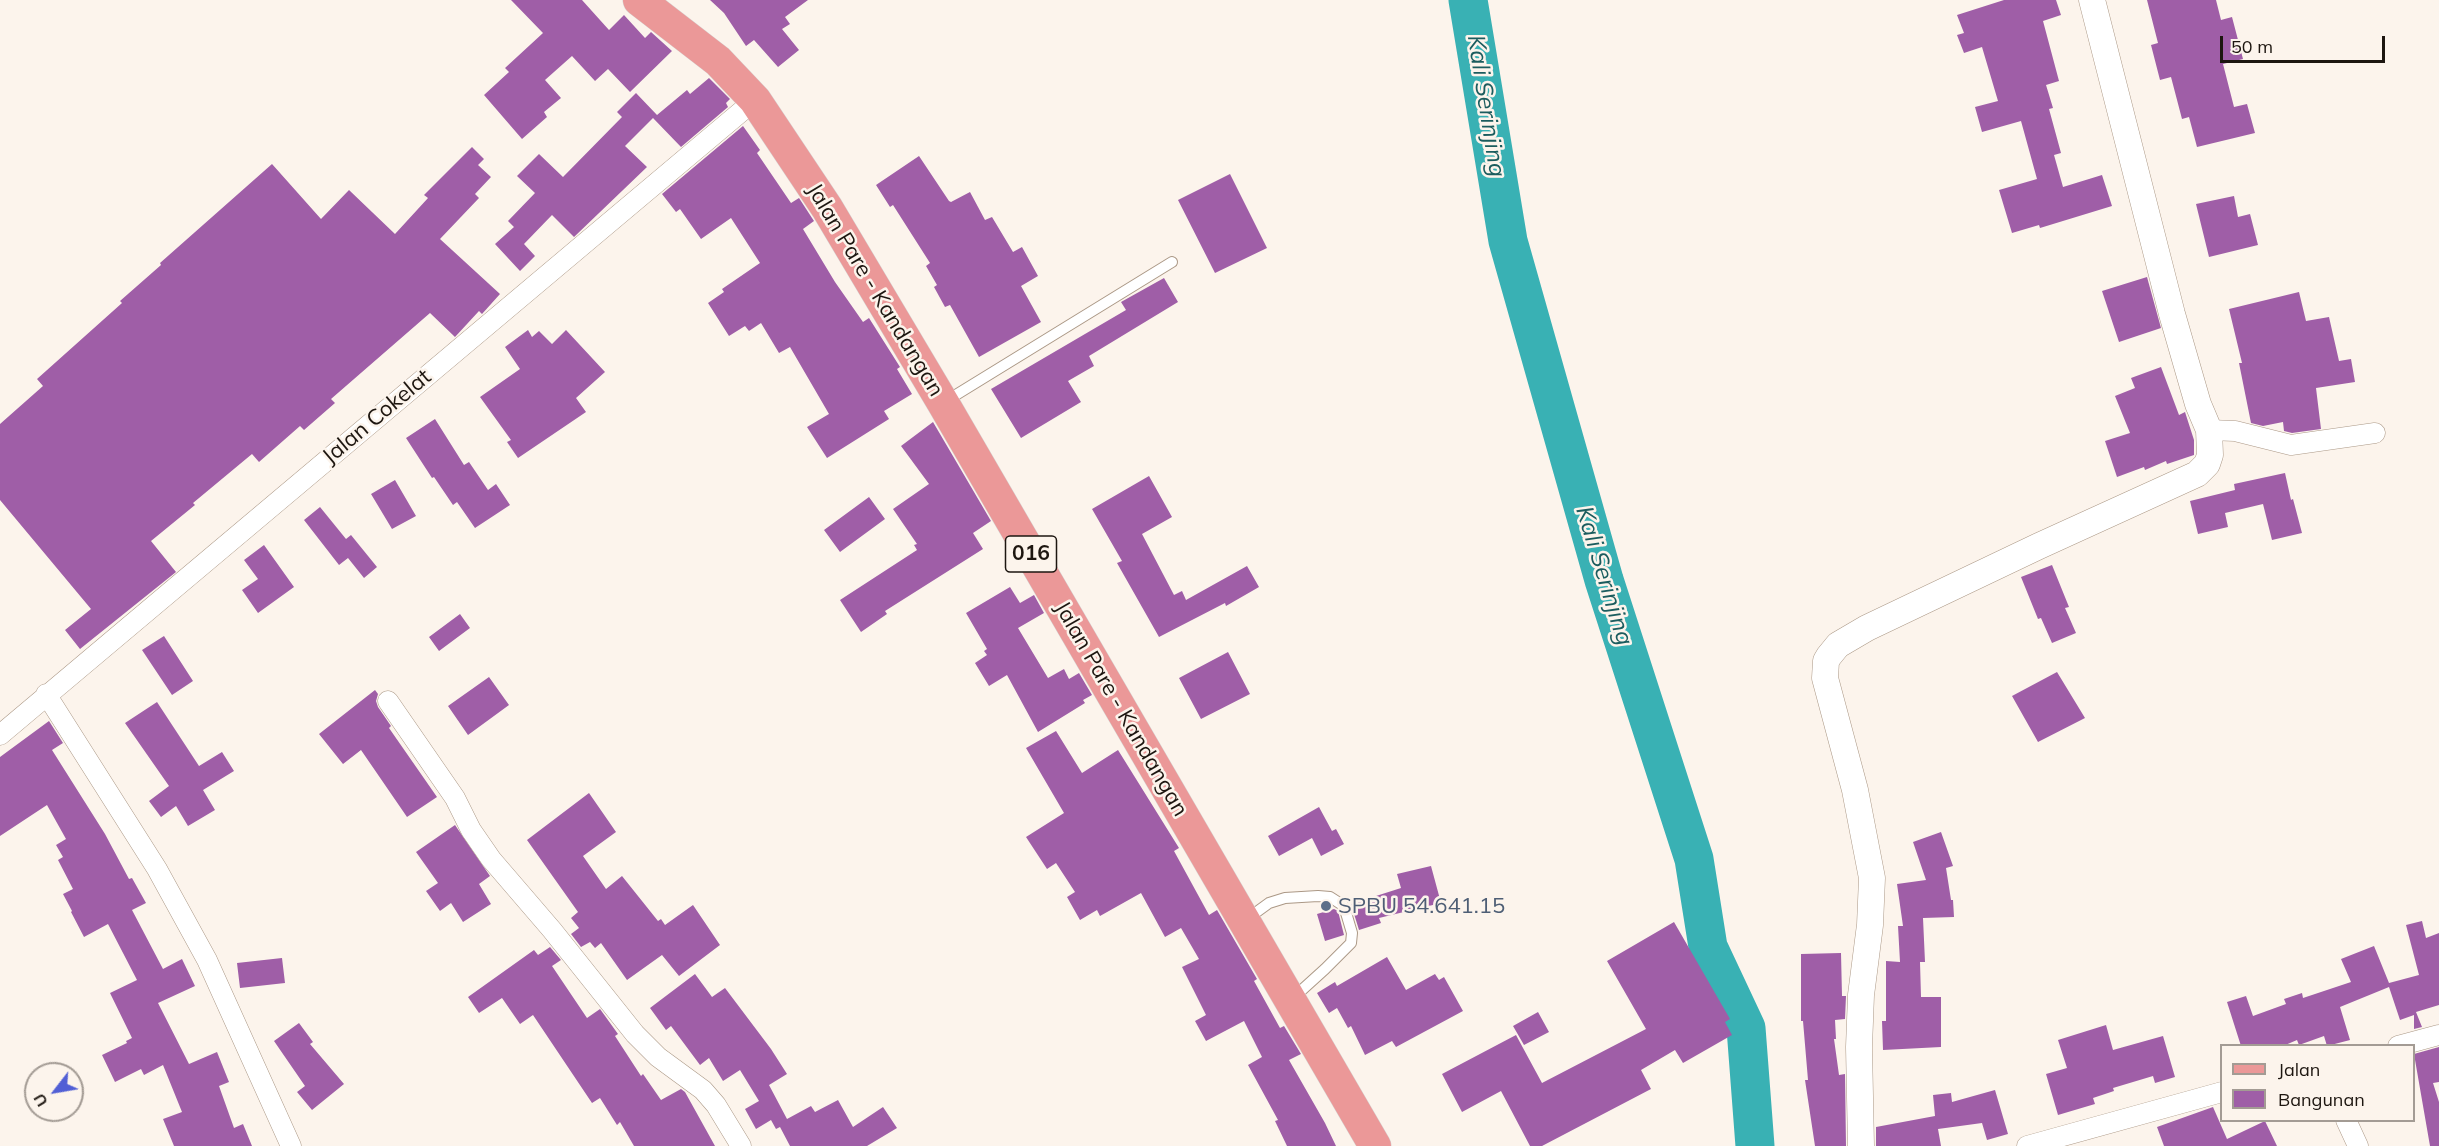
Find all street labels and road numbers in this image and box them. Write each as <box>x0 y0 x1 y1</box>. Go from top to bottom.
street label: Jalan Pare - Kandangan <box>801 179 949 401</box>
street label: Jalan Cokelat <box>317 364 437 470</box>
road number: 016 <box>1006 536 1056 572</box>
street label: Jalan Pare - Kandangan <box>1049 597 1193 821</box>

